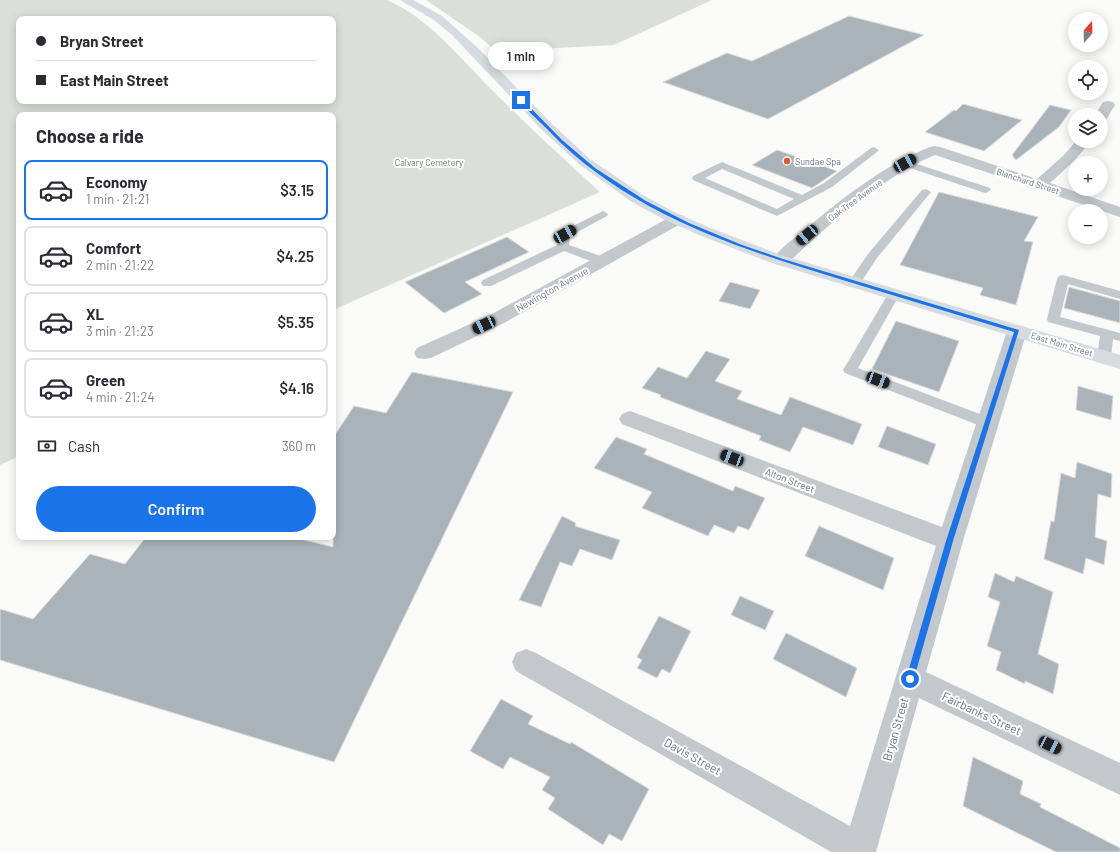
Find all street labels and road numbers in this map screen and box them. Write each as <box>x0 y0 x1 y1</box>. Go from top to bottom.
street label: Blanchard Street <box>995 166 1061 196</box>
street label: Oak Tree Avenue <box>826 177 884 223</box>
street label: Newington Avenue <box>514 264 590 314</box>
street label: East Main Street <box>1030 329 1094 359</box>
street label: Alton Street <box>764 465 817 495</box>
street label: Fairbanks Street <box>940 688 1024 738</box>
street label: Bryan Street <box>879 696 911 762</box>
street label: Davis Street <box>662 735 724 777</box>

